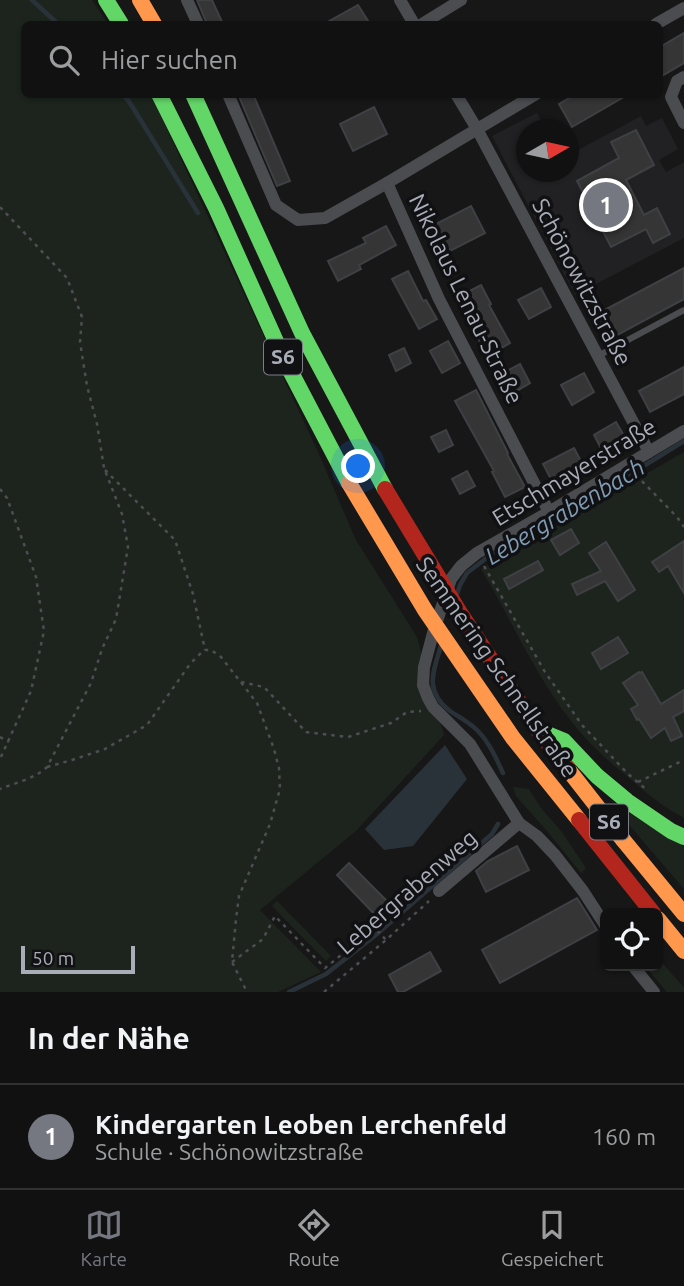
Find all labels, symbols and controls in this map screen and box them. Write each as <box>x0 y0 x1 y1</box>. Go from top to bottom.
search box <box>21 21 663 98</box>
icon: search <box>45 41 83 79</box>
text: Hier suchen <box>101 45 238 74</box>
north arrow <box>516 119 579 182</box>
pin: 1 <box>583 179 629 231</box>
street label: Nikolaus Lenau-Straße <box>405 190 528 408</box>
street label: Schönowitzstraße <box>528 194 637 369</box>
road number: S6 <box>264 340 302 374</box>
street label: Etschmayerstraße <box>488 413 660 530</box>
your location <box>341 449 375 483</box>
water label: Lebergrabenbach <box>480 453 649 570</box>
street label: Semmering Schnellstraße <box>412 552 583 782</box>
road number: S6 <box>590 804 628 840</box>
street label: Lebergrabenweg <box>332 824 481 959</box>
map controls <box>600 908 663 971</box>
button: locate <box>600 908 663 971</box>
scale bar <box>21 943 135 975</box>
text: 50 m <box>32 947 74 969</box>
text: In der Nähe <box>28 1021 190 1055</box>
text: Kindergarten Leoben Lerchenfeld <box>95 1110 507 1139</box>
text: 1 <box>45 1124 57 1149</box>
text: 160 m <box>592 1124 656 1149</box>
text: Schule · Schönowitzstraße <box>95 1139 364 1164</box>
tab: Karte <box>81 1206 127 1270</box>
tab: Route <box>288 1206 340 1270</box>
tab: Gespeichert <box>501 1206 603 1270</box>

